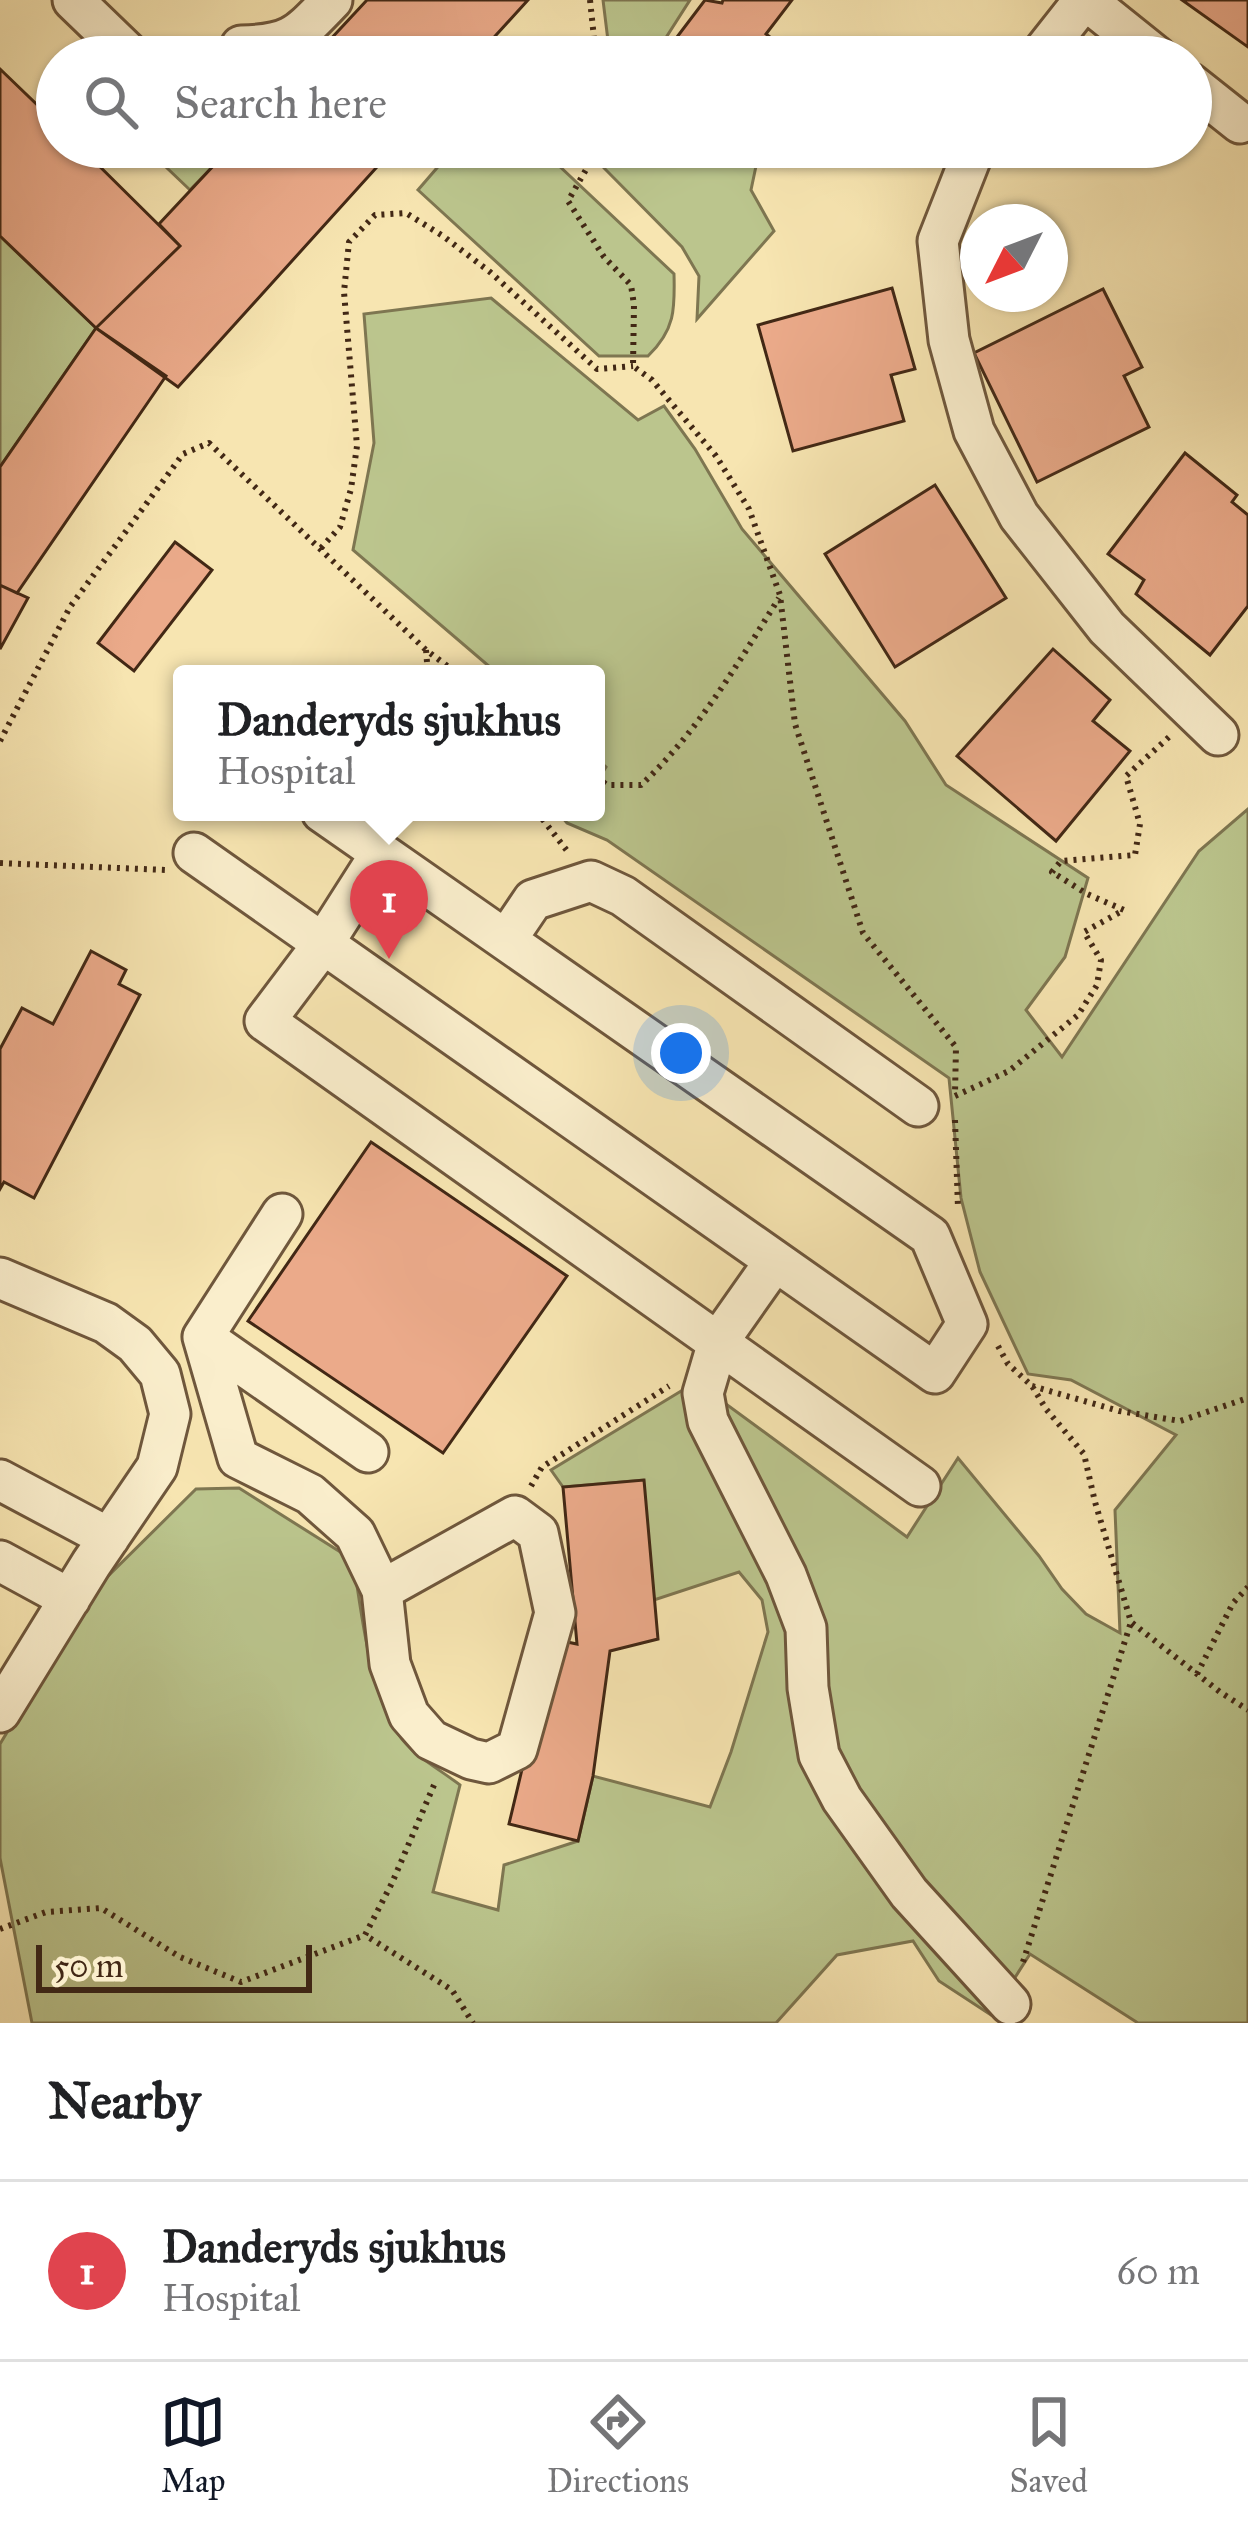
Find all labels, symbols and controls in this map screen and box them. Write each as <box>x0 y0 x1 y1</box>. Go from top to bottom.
search box <box>36 36 1212 168</box>
icon: search <box>78 69 144 135</box>
text: Search here <box>174 75 387 130</box>
north arrow <box>960 204 1068 312</box>
popup <box>173 665 605 821</box>
text: Danderyds sjukhus <box>217 692 561 747</box>
text: Hospital <box>217 747 355 795</box>
pin: 1 <box>350 860 428 959</box>
your location <box>651 1023 711 1083</box>
scale bar <box>36 1939 312 1992</box>
text: 50 m <box>54 1946 123 1986</box>
text: Nearby <box>48 2070 200 2132</box>
text: Danderyds sjukhus <box>162 2219 506 2274</box>
text: 1 <box>79 2247 95 2295</box>
text: 60 m <box>1116 2247 1200 2295</box>
text: Hospital <box>162 2274 300 2322</box>
tab: Map <box>160 2389 226 2501</box>
tab: Directions <box>547 2389 689 2501</box>
tab: Saved <box>1009 2389 1088 2501</box>

